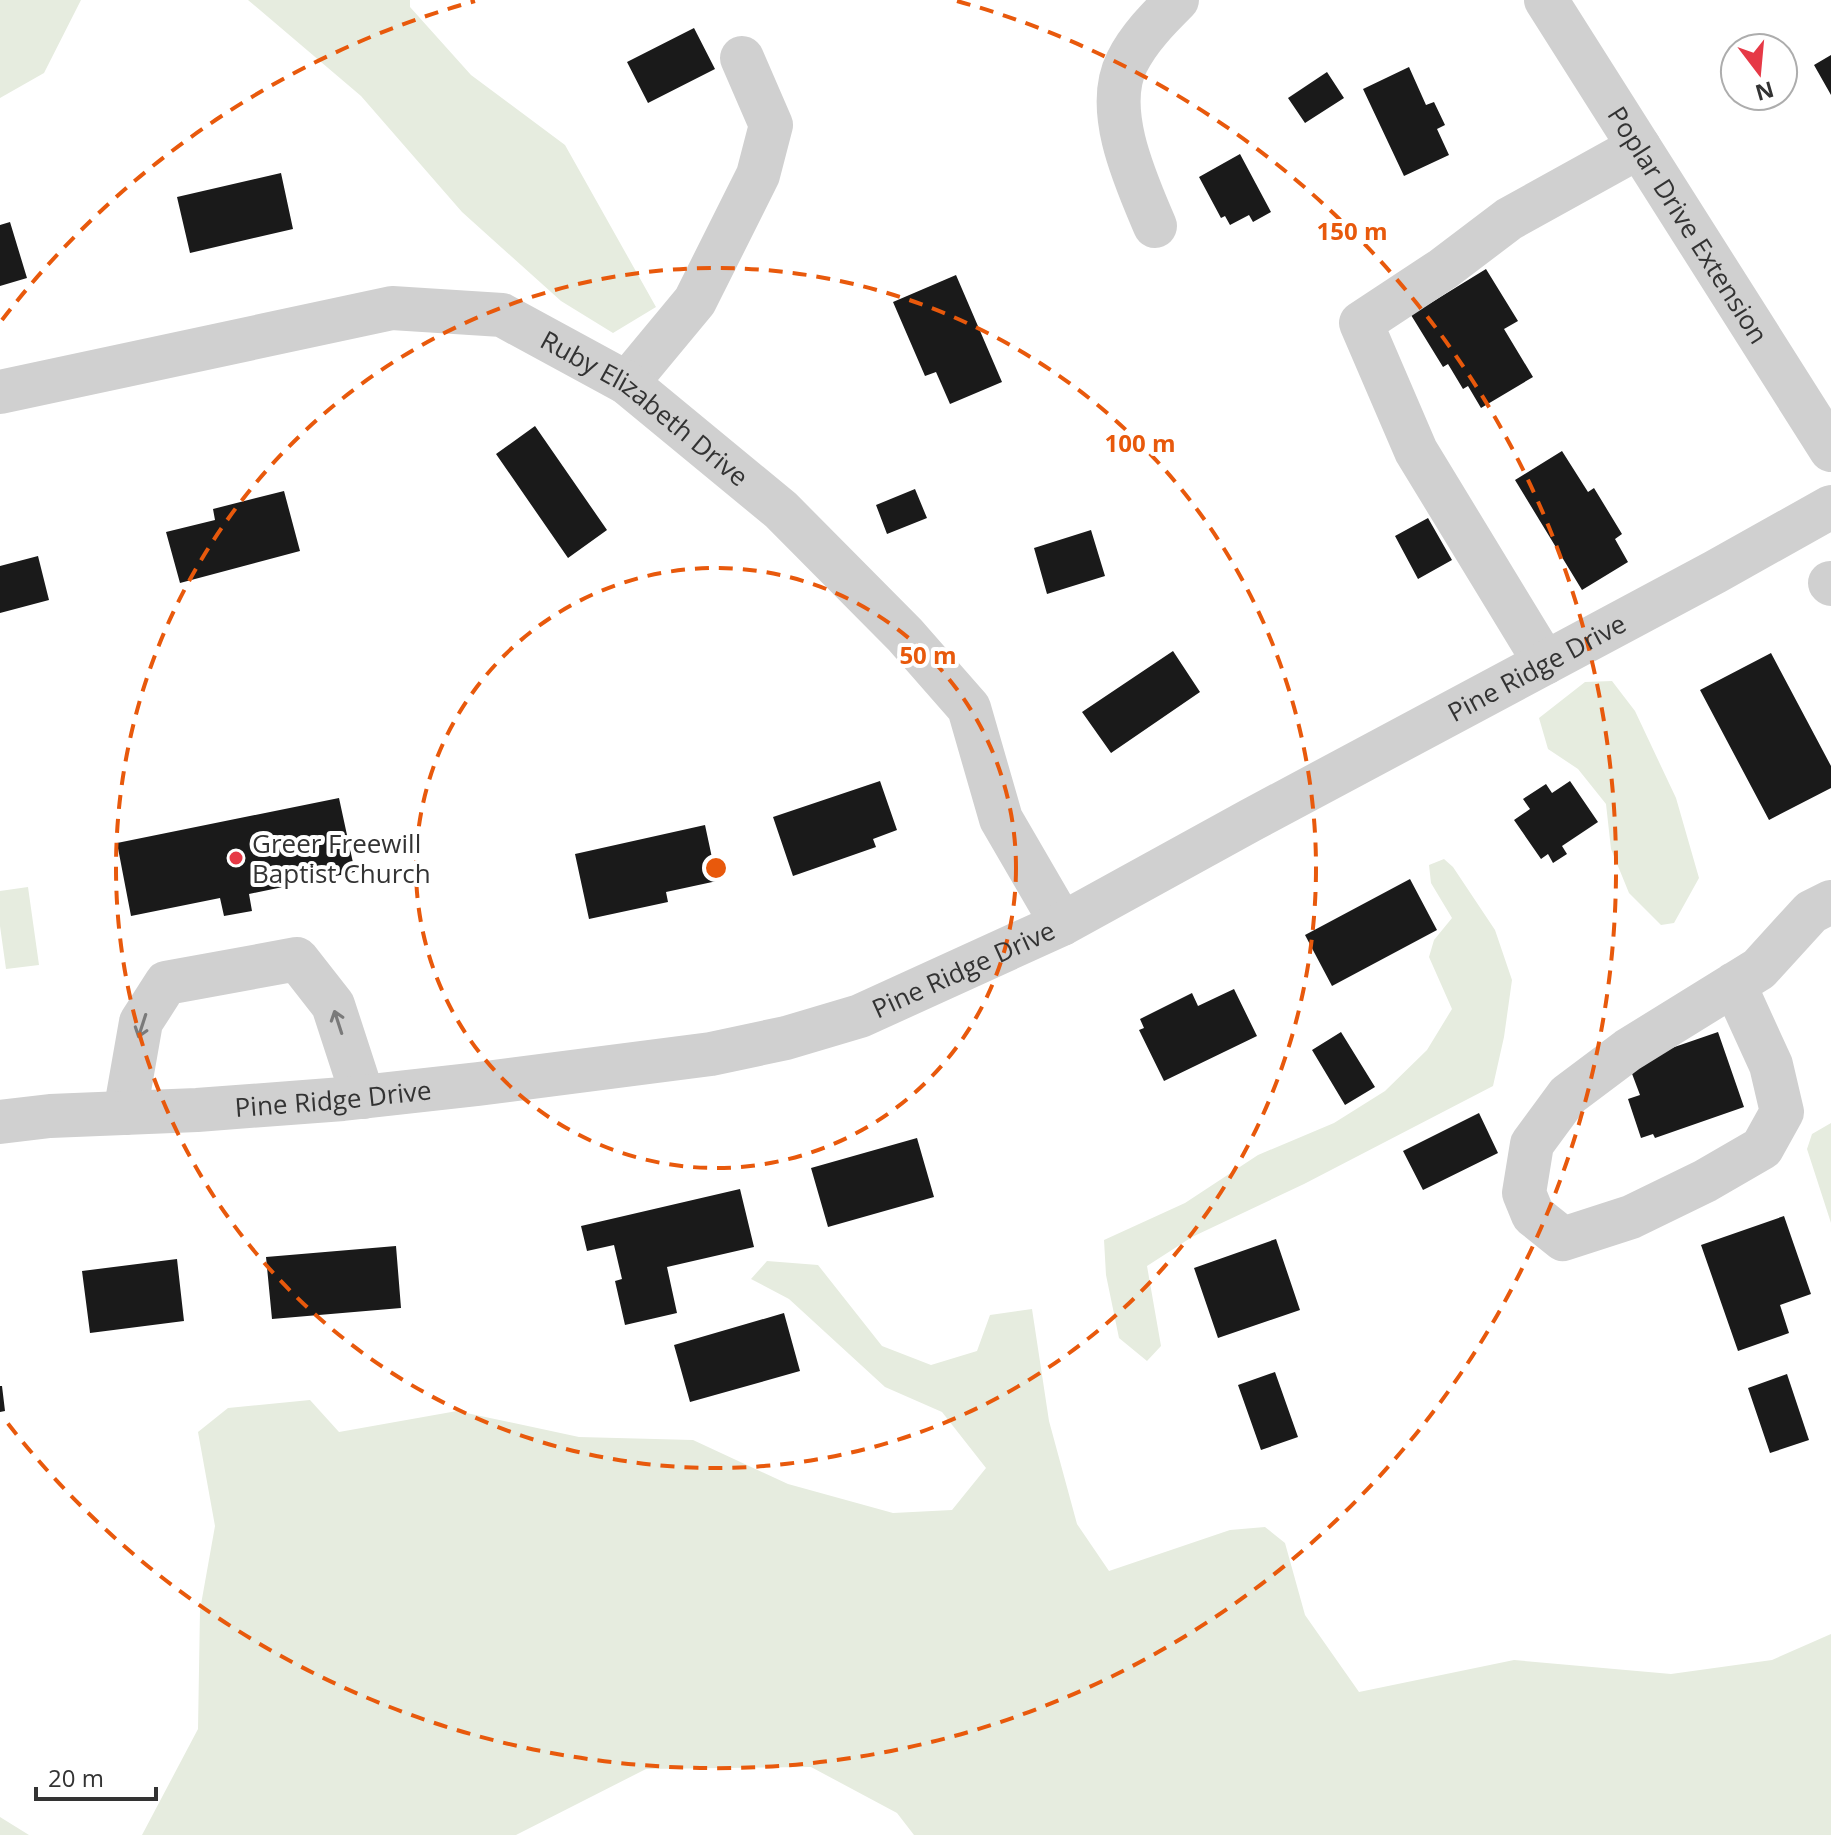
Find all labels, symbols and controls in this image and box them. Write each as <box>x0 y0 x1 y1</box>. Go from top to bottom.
north arrow <box>1719 32 1799 112</box>
text: N <box>1752 75 1778 109</box>
street label: Poplar Drive Extension <box>1600 99 1777 350</box>
text: 150 m <box>1317 214 1387 247</box>
street label: Ruby Elizabeth Drive <box>534 322 756 494</box>
text: 100 m <box>1105 426 1175 459</box>
street label: Pine Ridge Drive <box>1441 605 1632 730</box>
text: 50 m <box>899 638 957 671</box>
place label: Greer Freewill Baptist Church <box>252 825 431 891</box>
marker: Greer Freewill Baptist Church <box>227 849 245 867</box>
centre of rings <box>702 854 730 882</box>
street label: Pine Ridge Drive <box>866 912 1060 1026</box>
one-way arrow <box>330 1010 345 1035</box>
one-way arrow <box>134 1013 148 1038</box>
street label: Pine Ridge Drive <box>233 1071 433 1125</box>
scale bar <box>36 1751 156 1801</box>
text: 20 m <box>48 1761 104 1794</box>

